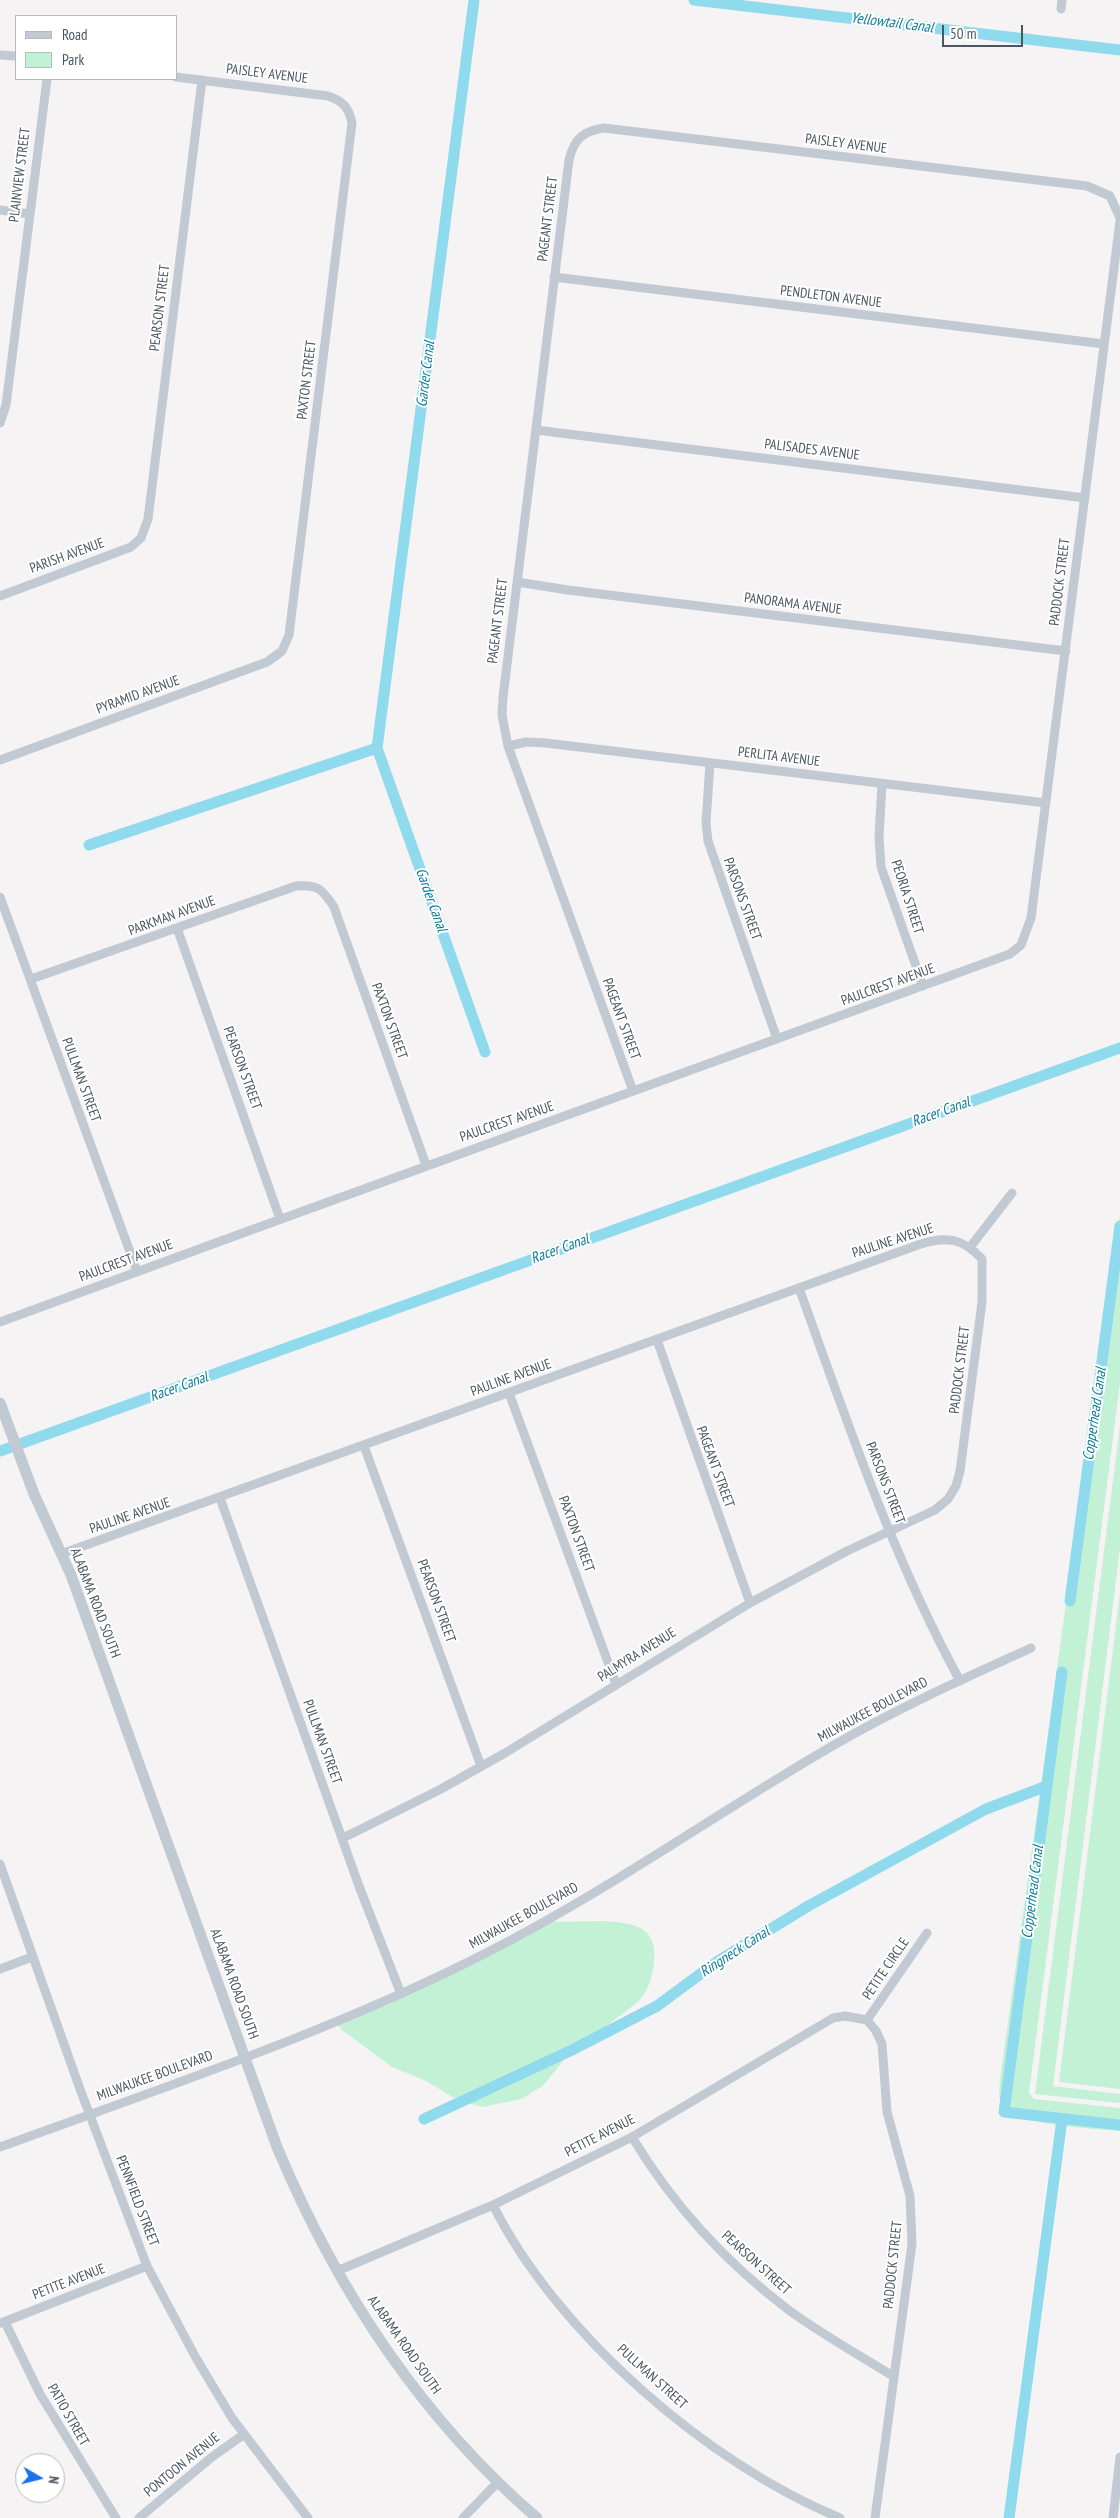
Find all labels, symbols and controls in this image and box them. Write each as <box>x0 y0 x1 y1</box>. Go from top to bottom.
water label: Yellowtail Canal <box>850 9 934 37</box>
legend <box>15 15 178 80</box>
scale bar <box>945 15 1026 47</box>
text: 50 m <box>950 24 976 43</box>
text: Road <box>62 25 88 44</box>
text: Park <box>62 50 84 69</box>
street label: PAISLEY AVENUE <box>225 61 309 87</box>
street label: PLAINVIEW STREET <box>6 127 34 223</box>
street label: PAISLEY AVENUE <box>804 131 888 157</box>
street label: PAGEANT STREET <box>534 176 562 262</box>
street label: PEARSON STREET <box>146 264 174 352</box>
street label: PENDLETON AVENUE <box>779 282 883 312</box>
street label: PAXTON STREET <box>294 339 320 421</box>
water label: Garder Canal <box>413 340 439 408</box>
street label: PALISADES AVENUE <box>764 436 860 464</box>
street label: PARISH AVENUE <box>27 535 107 577</box>
street label: PADDOCK STREET <box>1046 537 1074 627</box>
street label: PAGEANT STREET <box>484 578 512 664</box>
street label: PANORAMA AVENUE <box>743 590 843 618</box>
street label: PYRAMID AVENUE <box>94 672 182 718</box>
street label: PERLITA AVENUE <box>737 744 821 770</box>
street label: PARSONS STREET <box>719 856 765 942</box>
street label: PEORIA STREET <box>887 858 927 936</box>
water label: Garder Canal <box>411 866 451 934</box>
street label: PARKMAN AVENUE <box>126 893 218 939</box>
street label: PAULCREST AVENUE <box>839 960 937 1010</box>
street label: PAGEANT STREET <box>598 976 644 1062</box>
street label: PAXTON STREET <box>367 981 411 1061</box>
street label: PEARSON STREET <box>219 1024 265 1112</box>
street label: PULLMAN STREET <box>58 1036 104 1124</box>
water label: Racer Canal <box>909 1093 973 1131</box>
street label: PAULCREST AVENUE <box>458 1098 556 1146</box>
street label: PAULINE AVENUE <box>850 1220 936 1262</box>
water label: Racer Canal <box>528 1230 592 1268</box>
street label: PAULCREST AVENUE <box>77 1236 175 1286</box>
street label: PADDOCK STREET <box>946 1325 974 1415</box>
street label: PAULINE AVENUE <box>468 1356 554 1400</box>
water label: Copperhead Canal <box>1080 1366 1110 1462</box>
water label: Racer Canal <box>147 1368 211 1406</box>
street label: PAGEANT STREET <box>692 1424 738 1510</box>
street label: PARSONS STREET <box>862 1440 908 1526</box>
street label: PAULINE AVENUE <box>87 1494 173 1538</box>
street label: PAXTON STREET <box>554 1494 598 1574</box>
street label: ALABAMA ROAD SOUTH <box>66 1546 124 1660</box>
street label: PEARSON STREET <box>413 1557 459 1645</box>
street label: PALMYRA AVENUE <box>595 1624 679 1686</box>
street label: MILWAUKEE BOULEVARD <box>815 1674 931 1746</box>
street label: PULLMAN STREET <box>299 1698 345 1786</box>
water label: Copperhead Canal <box>1018 1844 1048 1940</box>
street label: MILWAUKEE BOULEVARD <box>467 1879 581 1953</box>
water label: Ringneck Canal <box>697 1923 773 1981</box>
street label: ALABAMA ROAD SOUTH <box>206 1927 262 2041</box>
street label: PETITE CIRCLE <box>859 1935 913 2003</box>
street label: MILWAUKEE BOULEVARD <box>95 2047 215 2105</box>
street label: PETITE AVENUE <box>562 2111 638 2161</box>
street label: PENNFIELD STREET <box>112 2153 162 2249</box>
street label: PADDOCK STREET <box>880 2220 906 2310</box>
street label: PEARSON STREET <box>718 2228 794 2298</box>
street label: PETITE AVENUE <box>30 2260 108 2304</box>
street label: ALABAMA ROAD SOUTH <box>364 2293 444 2397</box>
street label: PULLMAN STREET <box>613 2341 691 2413</box>
street label: PATIO STREET <box>44 2381 92 2449</box>
street label: PONTOON AVENUE <box>141 2429 223 2501</box>
north arrow <box>15 2453 65 2503</box>
text: N <box>44 2475 63 2485</box>

